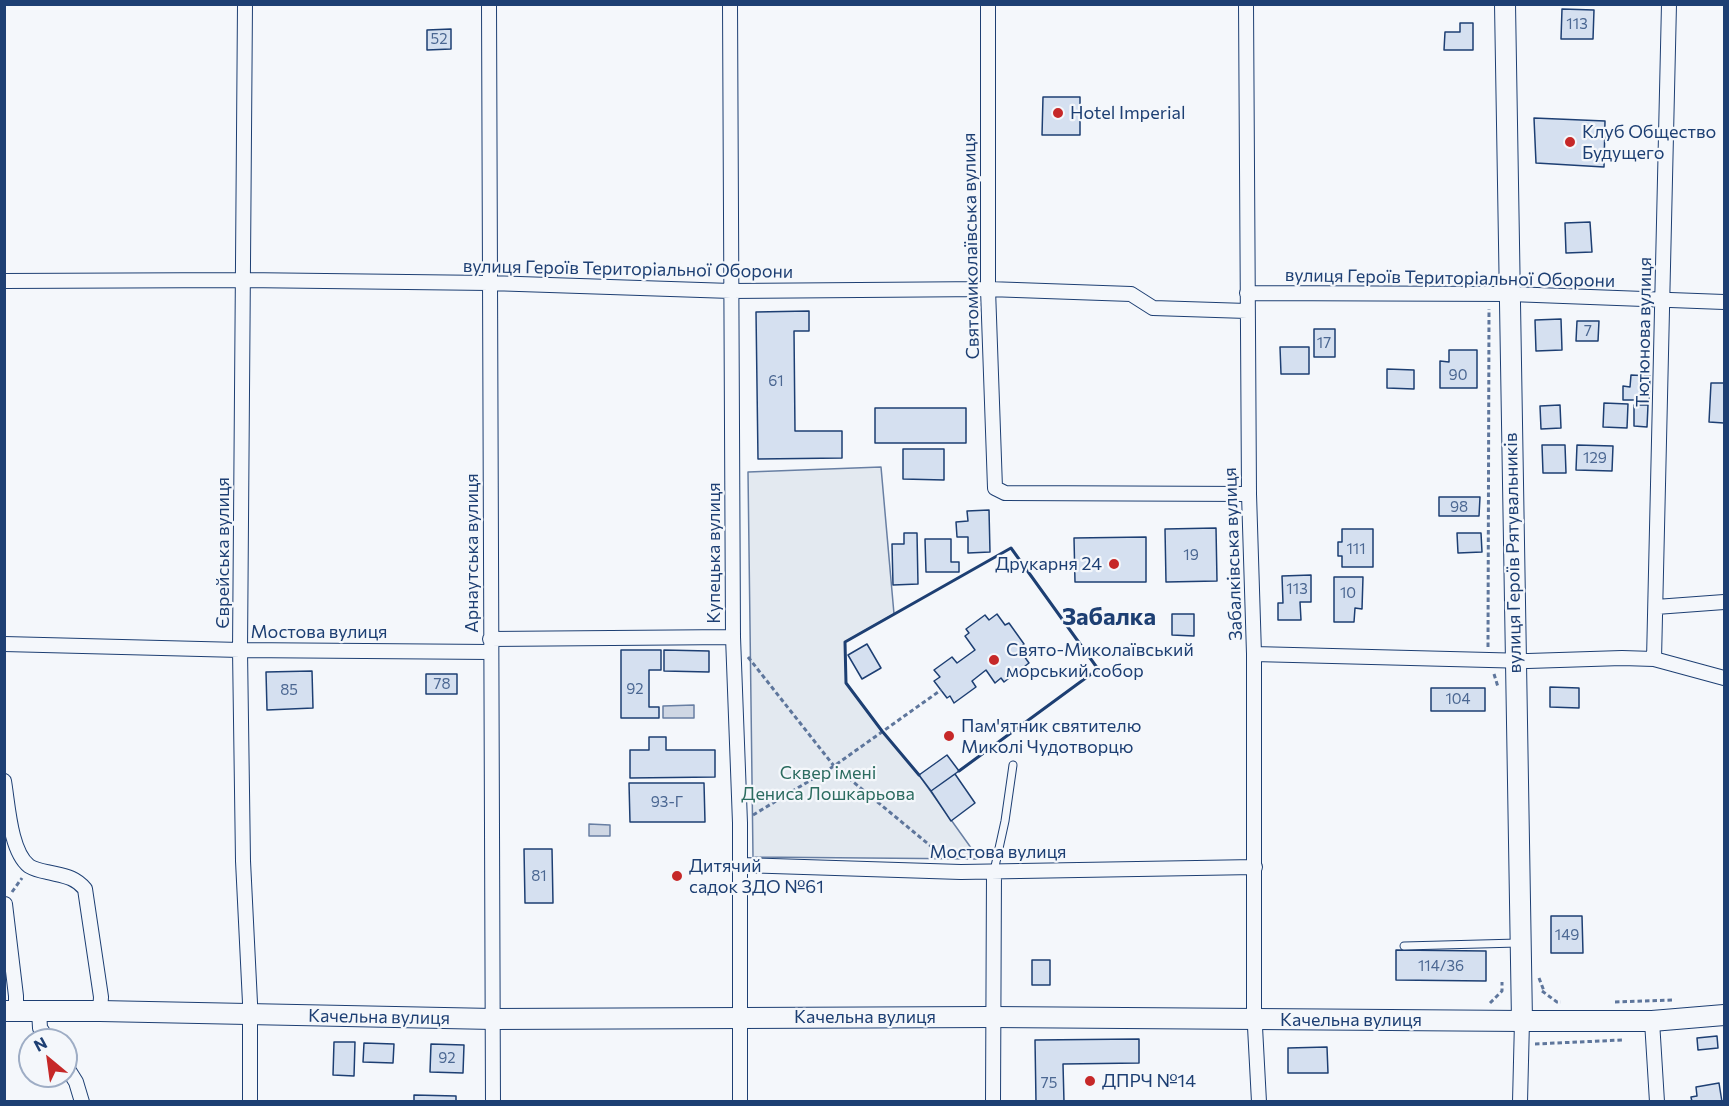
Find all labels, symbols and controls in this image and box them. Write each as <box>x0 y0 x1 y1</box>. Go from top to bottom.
house number: 113 <box>1566 15 1588 33</box>
house number: 52 <box>431 30 447 48</box>
place label: Hotel Imperial <box>1070 102 1186 124</box>
marker: Hotel Imperial <box>1051 106 1065 120</box>
place label: Клуб Общество Будущего <box>1582 121 1716 164</box>
street label: Святомиколаївська вулиця <box>958 132 984 360</box>
marker: Клуб Общество Будущего <box>1563 135 1577 149</box>
street label: вулиця Героїв Територіальної Оборони <box>463 255 793 283</box>
street label: Тютюнова вулиця <box>1632 257 1656 407</box>
street label: вулиця Героїв Територіальної Оборони <box>1285 264 1615 292</box>
house number: 7 <box>1584 322 1592 340</box>
house number: 17 <box>1317 334 1331 352</box>
house number: 90 <box>1449 366 1467 384</box>
house number: 61 <box>768 372 784 390</box>
street label: вулиця Героїв Рятувальників <box>1500 432 1526 674</box>
house number: 129 <box>1583 449 1607 467</box>
street label: Забалківська вулиця <box>1219 467 1247 641</box>
street label: Арнаутська вулиця <box>461 473 483 633</box>
street label: Єврейська вулиця <box>212 477 234 629</box>
street label: Купецька вулиця <box>703 482 725 624</box>
house number: 98 <box>1450 498 1468 516</box>
house number: 111 <box>1346 540 1366 558</box>
house number: 19 <box>1183 546 1199 564</box>
place label: Друкарня 24 <box>995 553 1102 575</box>
marker: Друкарня 24 <box>1107 557 1121 571</box>
house number: 113 <box>1286 580 1308 598</box>
house number: 10 <box>1340 584 1356 602</box>
district label: Забалка <box>1062 603 1156 631</box>
street label: Мостова вулиця <box>250 621 388 643</box>
place label: Свято-Миколаївський морський собор <box>1006 639 1194 682</box>
marker: Свято-Миколаївський морський собор <box>987 653 1001 667</box>
house number: 78 <box>434 675 450 693</box>
house number: 92 <box>626 680 644 698</box>
house number: 85 <box>280 681 298 699</box>
house number: 104 <box>1445 690 1471 708</box>
place label: Пам'ятник святителю Миколі Чудотворцю <box>961 715 1141 758</box>
marker: Пам'ятник святителю Миколі Чудотворцю <box>942 729 956 743</box>
park label: Сквер імені Дениса Лошкарьова <box>741 762 915 804</box>
house number: 93-Г <box>651 793 683 811</box>
street label: Мостова вулиця <box>929 841 1067 863</box>
place label: Дитячий садок ЗДО №61 <box>689 855 824 898</box>
house number: 81 <box>531 867 547 885</box>
marker: Дитячий садок ЗДО №61 <box>670 869 684 883</box>
house number: 149 <box>1555 926 1579 944</box>
house number: 114/36 <box>1418 957 1464 975</box>
street label: Качельна вулиця <box>308 1005 450 1029</box>
street label: Качельна вулиця <box>794 1006 936 1028</box>
street label: Качельна вулиця <box>1280 1009 1422 1031</box>
north arrow <box>18 1028 78 1088</box>
text: N <box>30 1032 50 1055</box>
house number: 92 <box>438 1049 456 1067</box>
place label: ДПРЧ №14 <box>1102 1070 1196 1092</box>
house number: 75 <box>1041 1074 1057 1092</box>
marker: ДПРЧ №14 <box>1083 1074 1097 1088</box>

